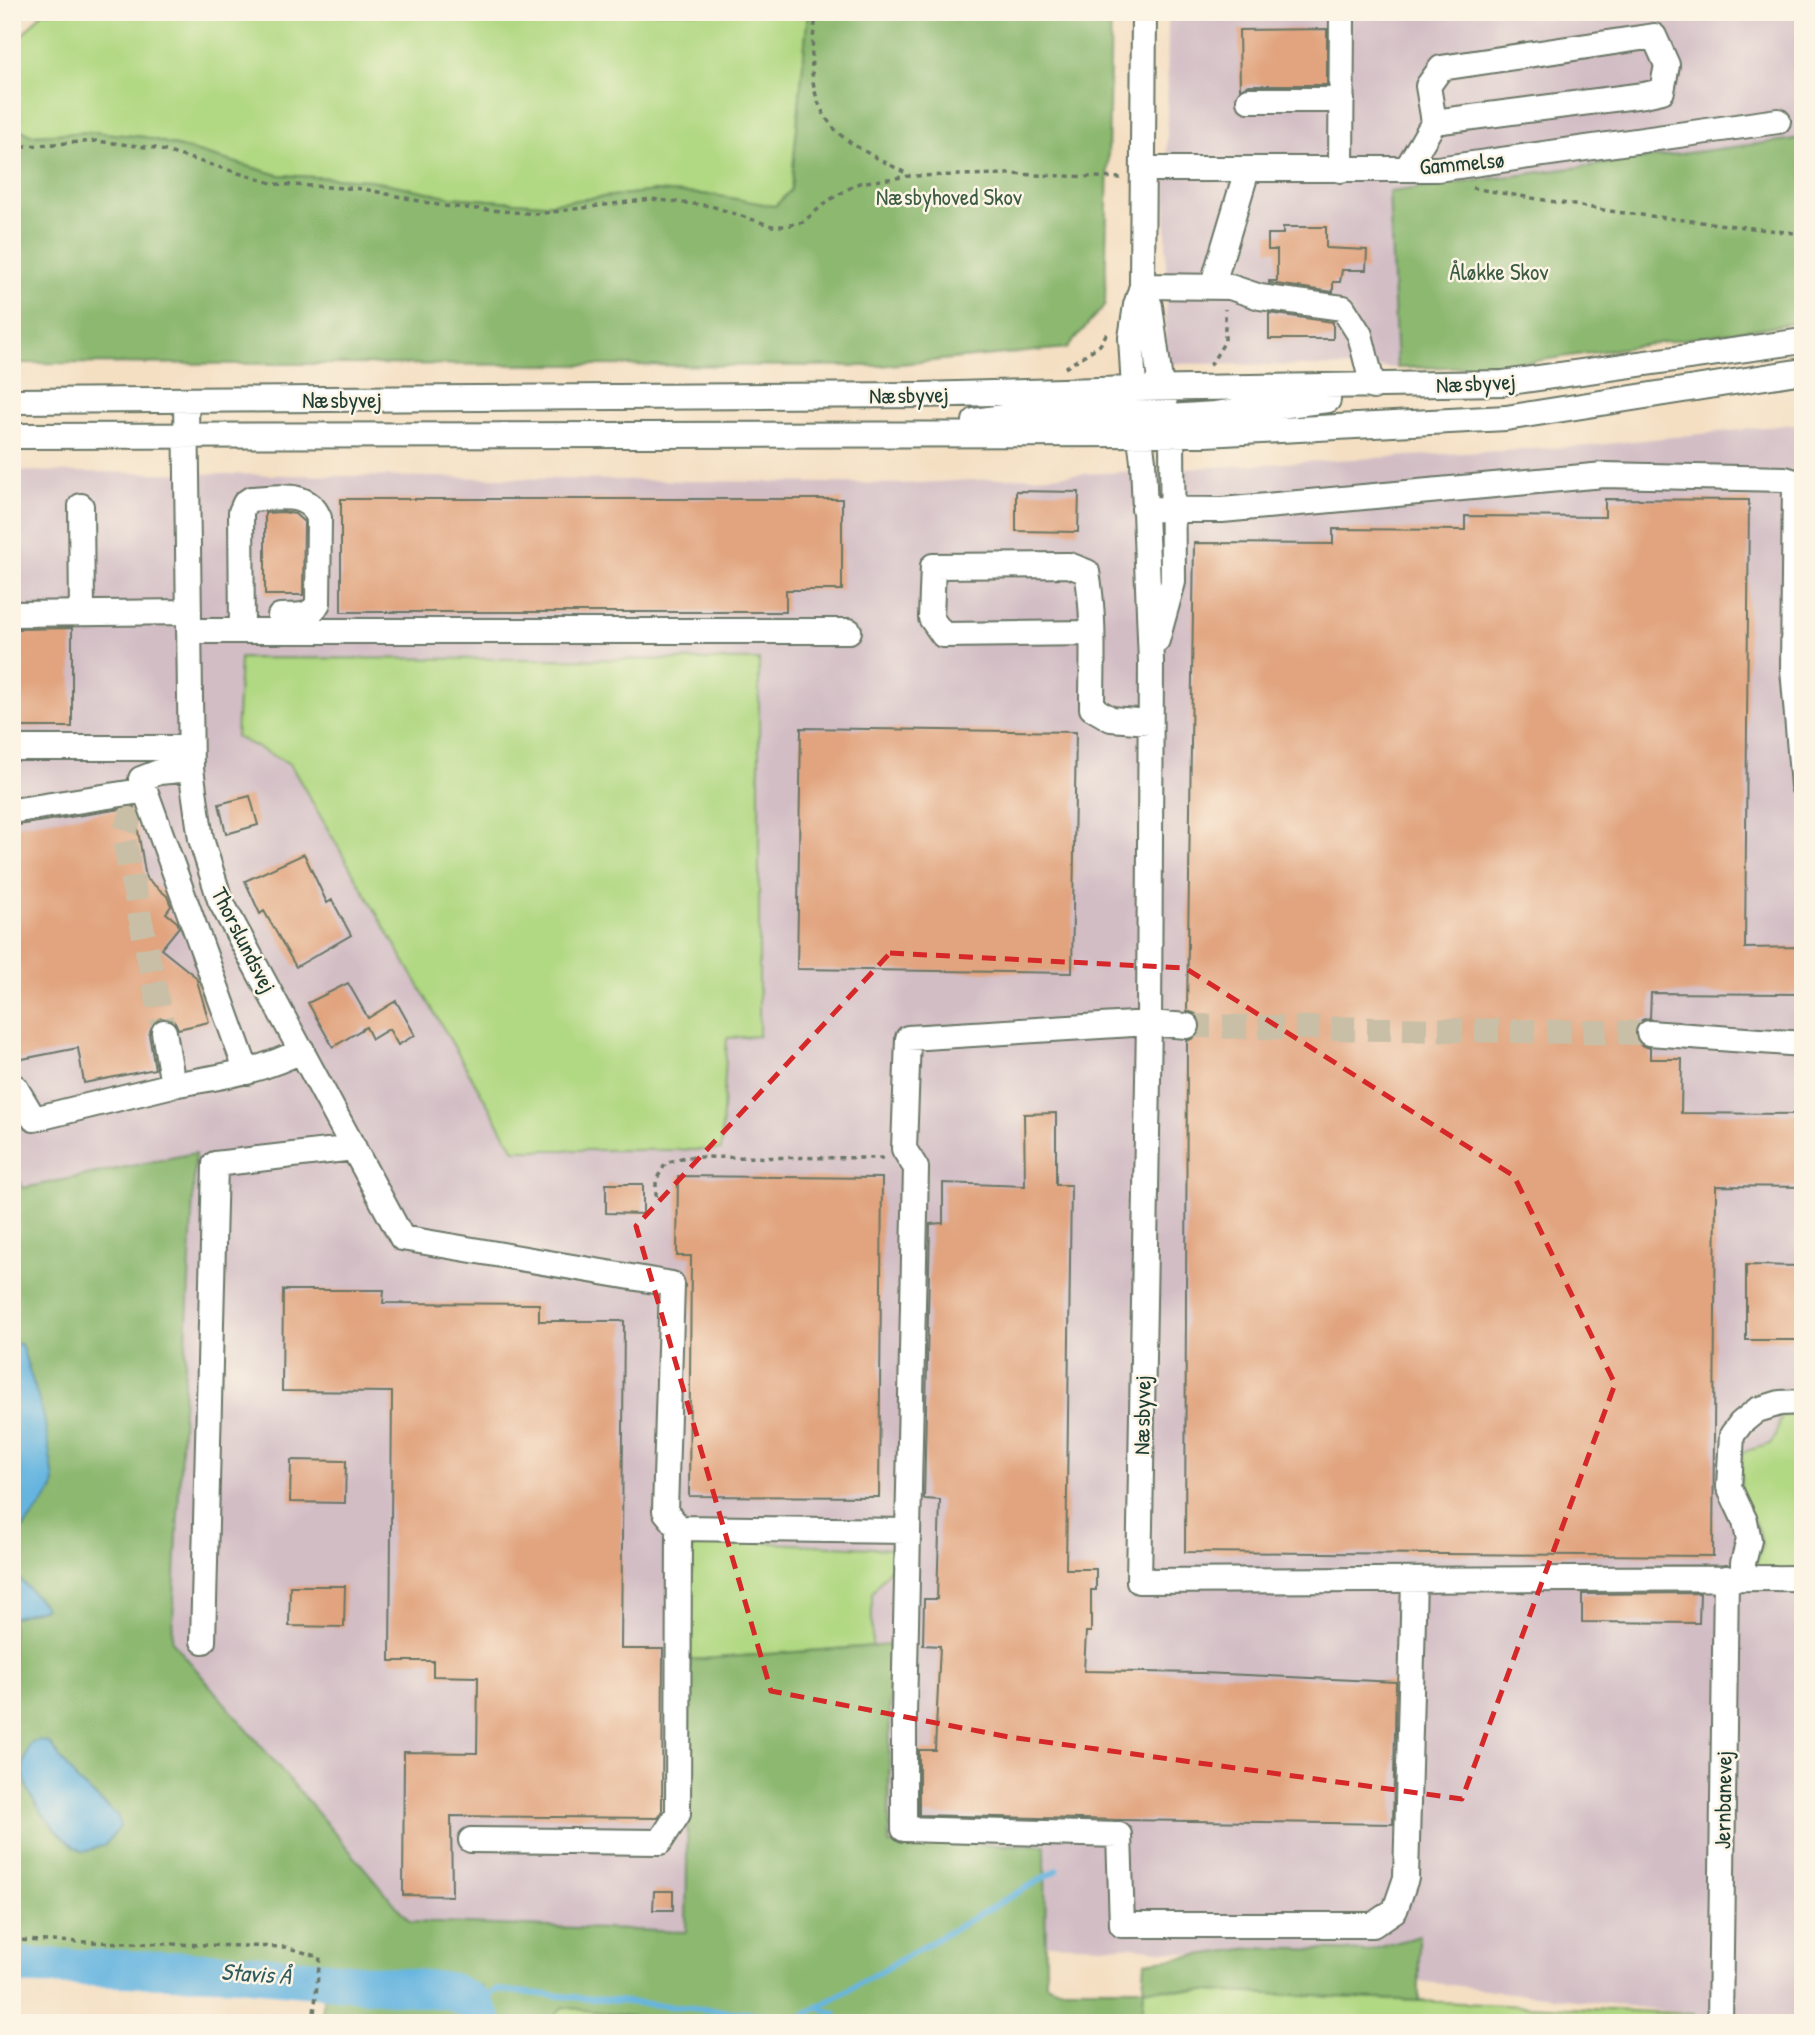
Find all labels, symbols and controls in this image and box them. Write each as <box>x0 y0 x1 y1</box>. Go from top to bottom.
street label: Gammelsø <box>1418 143 1506 182</box>
park label: Næsbyhoved Skov <box>876 181 1022 212</box>
park label: Åløkke Skov <box>1449 256 1549 287</box>
street label: Næsbyvej <box>1435 365 1517 400</box>
street label: Næsbyvej <box>869 378 949 411</box>
street label: Næsbyvej <box>302 384 382 415</box>
street label: Thorslundsvej <box>205 882 284 998</box>
street label: Næsbyvej <box>1125 1375 1158 1455</box>
street label: Jernbanevej <box>1706 1750 1739 1850</box>
water label: Stavis Å <box>220 1955 294 1992</box>

